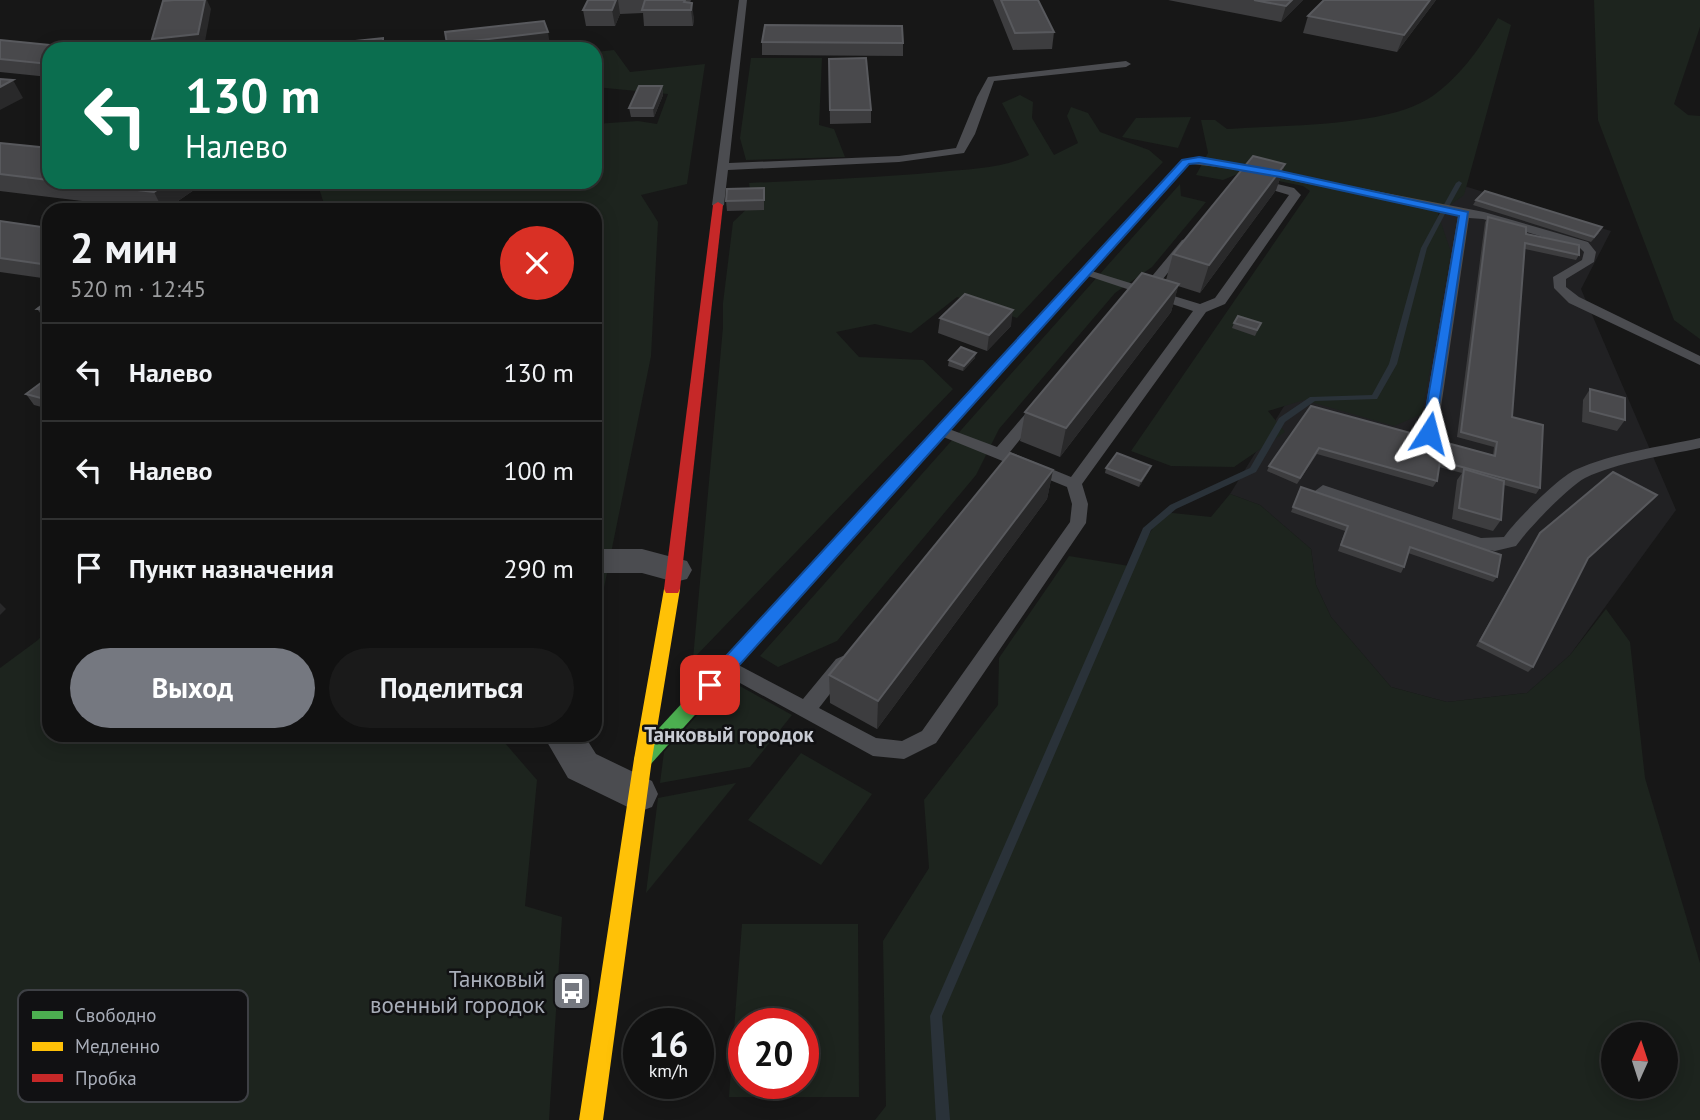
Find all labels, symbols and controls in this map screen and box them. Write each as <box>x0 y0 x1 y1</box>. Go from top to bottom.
text: 130 m <box>185 63 320 127</box>
icon: left <box>70 70 161 161</box>
text: Налево <box>185 125 288 167</box>
text: 2 мин <box>70 220 178 275</box>
button: close <box>500 226 574 300</box>
text: 520 m · 12:45 <box>70 274 206 303</box>
icon: left <box>70 353 108 391</box>
text: Налево <box>129 356 213 389</box>
text: 130 m <box>503 356 574 389</box>
position arrow <box>1392 396 1466 470</box>
icon: left <box>70 451 108 489</box>
text: Налево <box>129 454 213 487</box>
text: 100 m <box>503 454 574 487</box>
icon: arrive <box>70 549 108 587</box>
text: Пункт назначения <box>129 552 334 585</box>
text: 290 m <box>503 552 574 585</box>
button: Выход <box>70 648 315 728</box>
button: Поделиться <box>329 648 574 728</box>
pin <box>680 655 740 715</box>
icon: arrive <box>691 666 729 704</box>
district label: Танковый городок <box>644 721 815 748</box>
place label: Танковый военный городок <box>370 964 545 1019</box>
bus stop icon: Танковый военный городок <box>551 970 593 1012</box>
legend <box>18 990 248 1102</box>
text: Свободно <box>75 1003 157 1027</box>
speed limit sign: 20 <box>728 1008 819 1099</box>
text: 16 <box>649 1021 688 1067</box>
north arrow <box>1601 1022 1678 1099</box>
map controls <box>1601 1022 1678 1099</box>
text: Медленно <box>75 1034 160 1058</box>
text: km/h <box>649 1059 688 1082</box>
text: Пробка <box>75 1066 137 1090</box>

